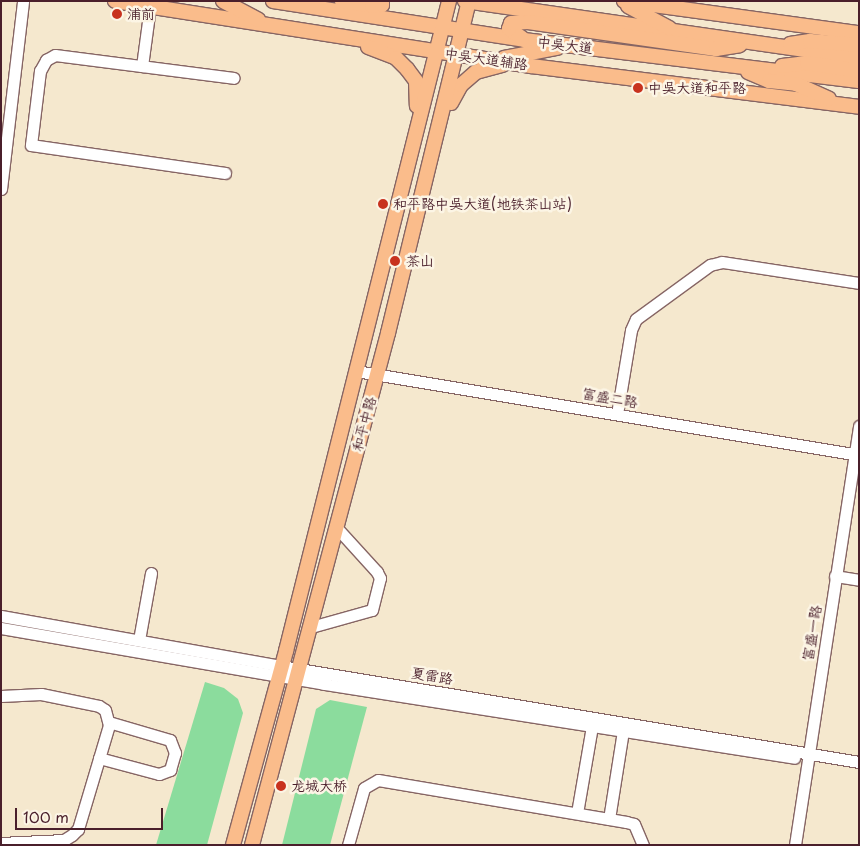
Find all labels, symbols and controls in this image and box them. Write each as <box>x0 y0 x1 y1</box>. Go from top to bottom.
place label: 浦前 <box>127 6 155 22</box>
marker: 浦前 <box>111 8 123 20</box>
street label: 中吴大道 <box>536 33 594 57</box>
street label: 中吴大道辅路 <box>443 45 529 73</box>
place label: 中吴大道和平路 <box>648 80 746 96</box>
marker: 中吴大道和平路 <box>632 82 644 94</box>
place label: 和平路中吴大道(地铁茶山站) <box>393 196 572 212</box>
marker: 和平路中吴大道(地铁茶山站) <box>377 198 389 210</box>
place label: 茶山 <box>406 253 434 269</box>
marker: 茶山 <box>388 254 402 268</box>
street label: 富盛二路 <box>581 385 639 411</box>
street label: 和平中路 <box>349 395 379 453</box>
street label: 富盛一路 <box>799 604 825 662</box>
street label: 夏雷路 <box>410 664 454 688</box>
place label: 龙城大桥 <box>291 778 347 794</box>
marker: 龙城大桥 <box>275 780 287 792</box>
scale bar <box>18 798 165 830</box>
text: 100 m <box>23 805 69 828</box>

